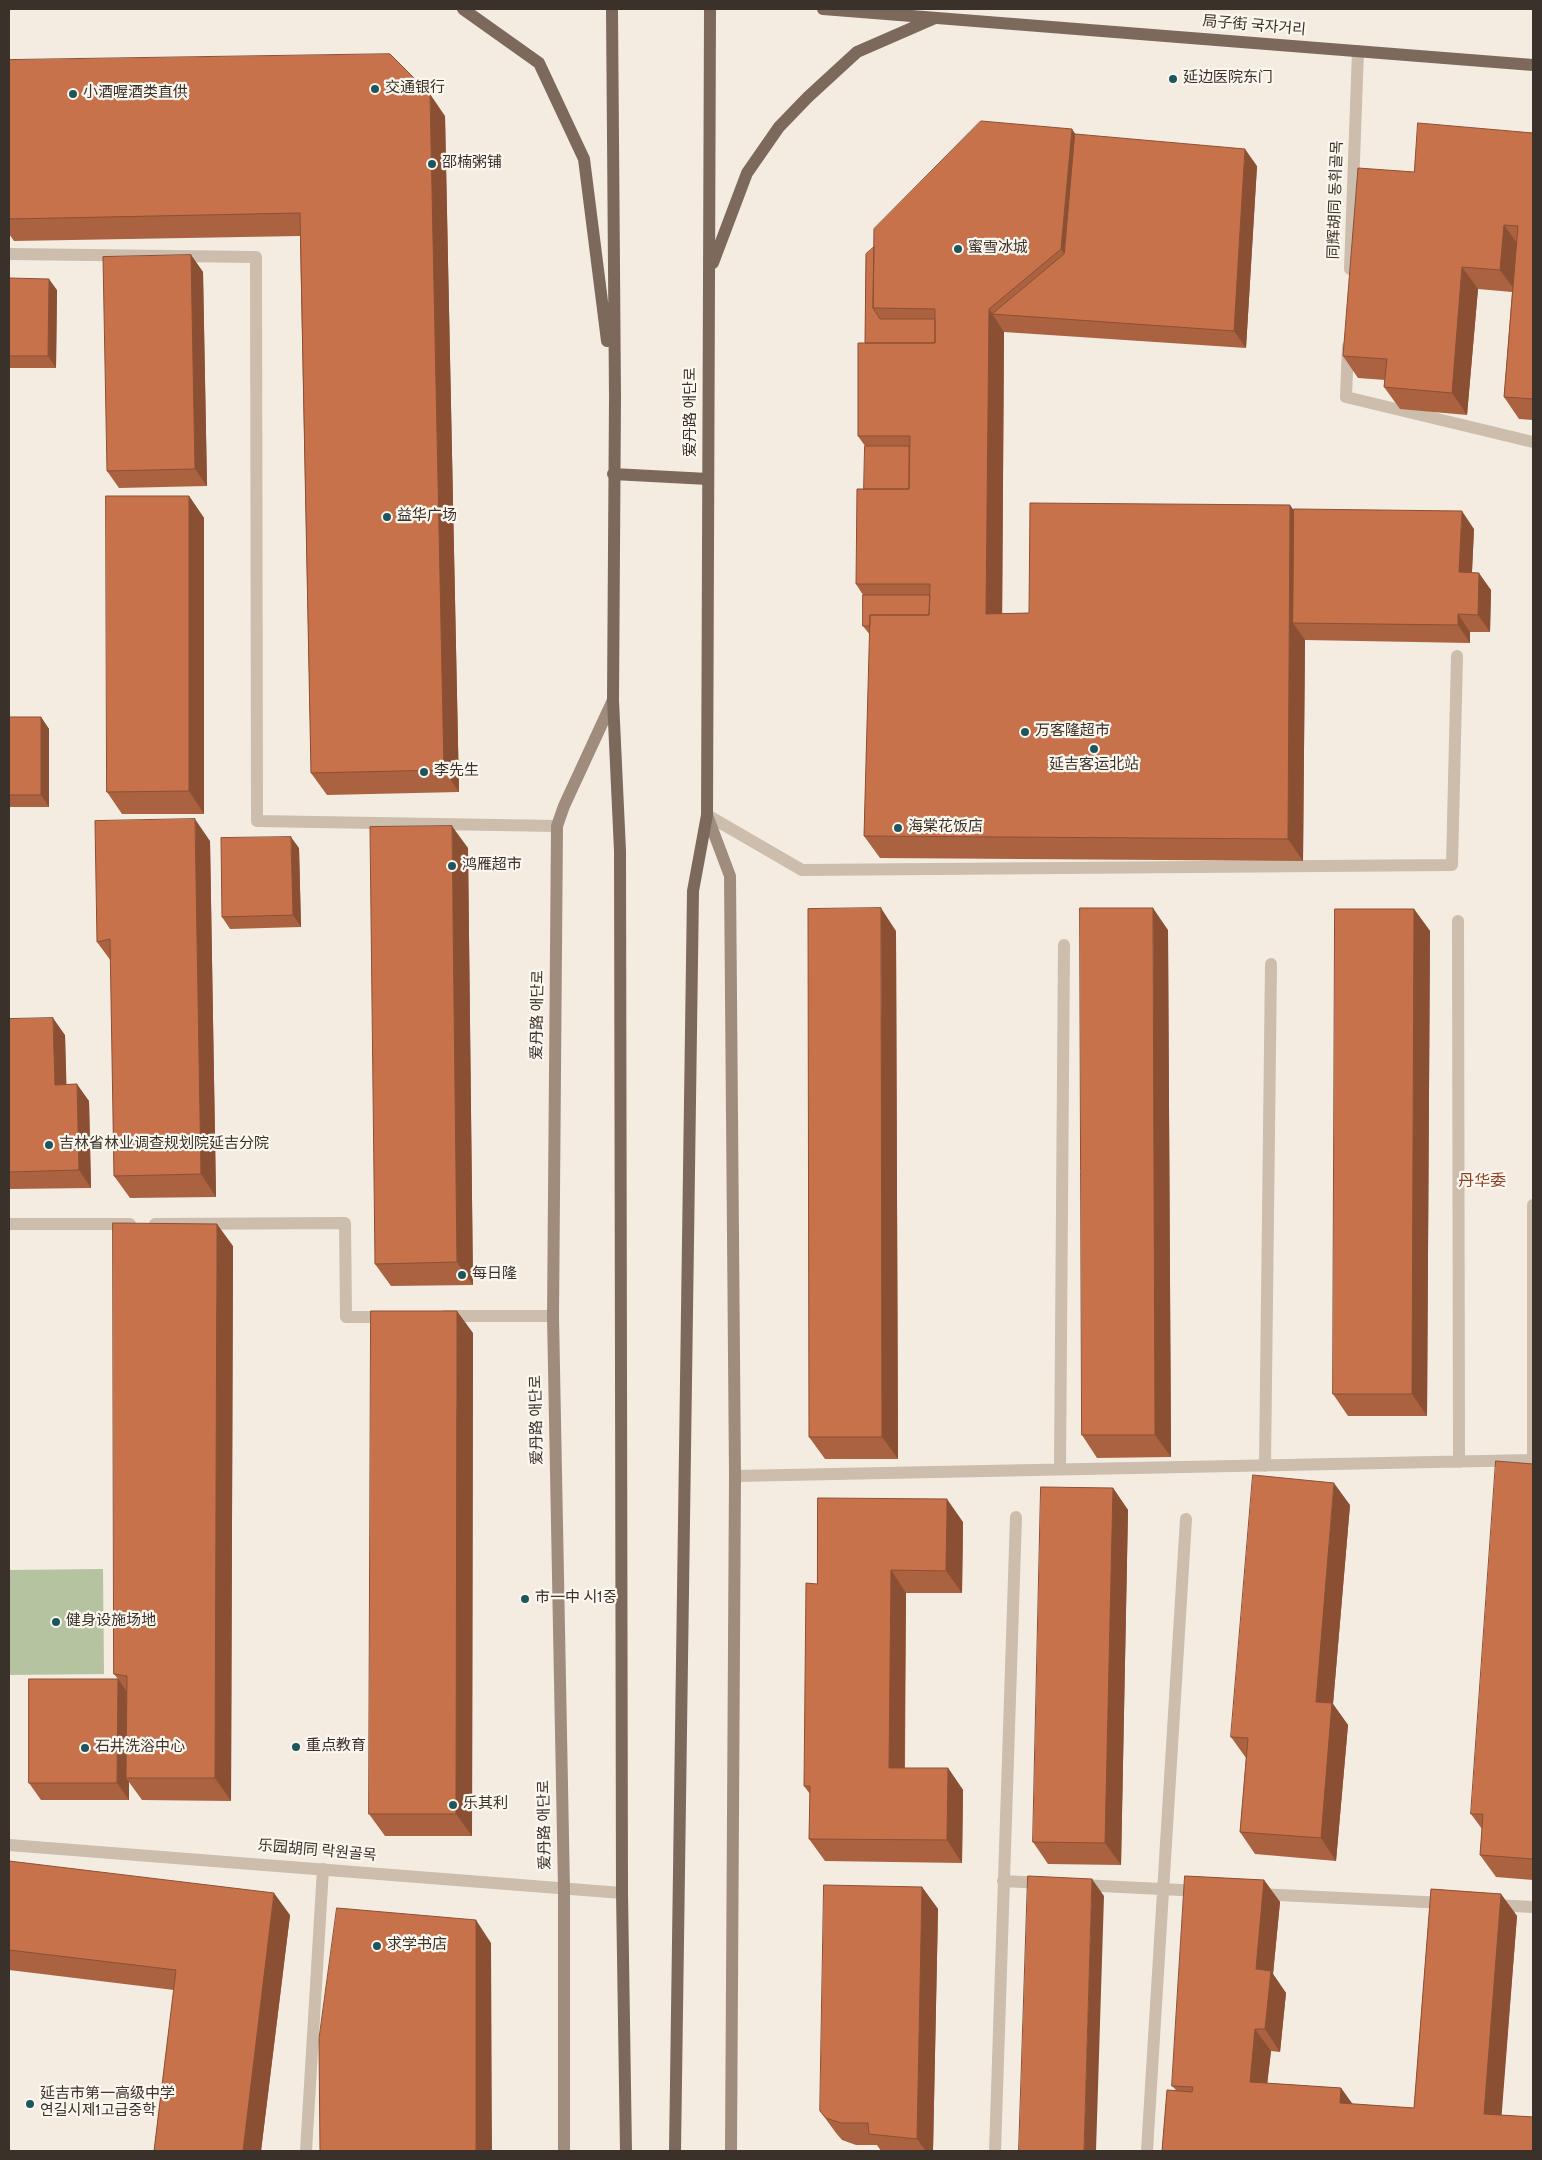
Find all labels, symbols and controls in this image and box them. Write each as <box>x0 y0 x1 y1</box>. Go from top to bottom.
street label: 局子街 국자거리 <box>1202 14 1306 40</box>
place label: 延边医院东门 <box>1183 70 1273 88</box>
marker: 延边医院东门 <box>1167 73 1179 85</box>
place label: 交通银行 <box>385 80 445 98</box>
marker: 交通银行 <box>369 83 381 95</box>
place label: 小酒喔酒类直供 <box>83 85 188 103</box>
marker: 小酒喔酒类直供 <box>67 88 79 100</box>
street label: 同辉胡同 동휘골목 <box>1326 140 1348 260</box>
place label: 邵楠粥铺 <box>442 155 502 173</box>
marker: 邵楠粥铺 <box>426 158 438 170</box>
place label: 蜜雪冰城 <box>968 240 1028 258</box>
marker: 蜜雪冰城 <box>952 243 964 255</box>
street label: 爱丹路 애단로 <box>683 367 701 457</box>
place label: 益华广场 <box>397 508 457 526</box>
marker: 益华广场 <box>381 511 393 523</box>
place label: 万客隆超市 <box>1035 723 1110 741</box>
marker: 万客隆超市 <box>1019 726 1031 738</box>
marker: 延吉客运北站 <box>1088 743 1100 755</box>
place label: 延吉客运北站 <box>1049 757 1139 775</box>
place label: 李先生 <box>434 763 479 781</box>
marker: 李先生 <box>418 766 430 778</box>
place label: 海棠花饭店 <box>908 819 983 837</box>
marker: 海棠花饭店 <box>892 822 904 834</box>
place label: 鸿雁超市 <box>462 857 522 875</box>
marker: 鸿雁超市 <box>446 860 458 872</box>
street label: 爱丹路 애단로 <box>529 970 549 1060</box>
place label: 吉林省林业调查规划院延吉分院 <box>59 1136 269 1154</box>
marker: 吉林省林业调查规划院延吉分院 <box>43 1139 55 1151</box>
district label: 丹华委 <box>1458 1173 1506 1193</box>
place label: 每日隆 <box>472 1266 517 1284</box>
marker: 每日隆 <box>456 1269 468 1281</box>
street label: 爱丹路 애단로 <box>528 1375 548 1465</box>
place label: 市一中 시1중 <box>535 1590 617 1608</box>
marker: 市一中 시1중 <box>519 1593 531 1605</box>
place label: 健身设施场地 <box>66 1613 156 1631</box>
marker: 健身设施场地 <box>50 1616 62 1628</box>
place label: 重点教育 <box>306 1738 366 1756</box>
place label: 石井洗浴中心 <box>95 1739 185 1757</box>
marker: 重点教育 <box>290 1741 302 1753</box>
marker: 石井洗浴中心 <box>79 1742 91 1754</box>
street label: 爱丹路 애단로 <box>536 1780 556 1870</box>
place label: 乐其利 <box>463 1796 508 1814</box>
marker: 乐其利 <box>447 1799 459 1811</box>
street label: 乐园胡同 락원골목 <box>257 1838 377 1866</box>
place label: 求学书店 <box>387 1937 447 1955</box>
marker: 求学书店 <box>371 1940 383 1952</box>
place label: 延吉市第一高级中学 연길시제1고급중학 <box>40 2086 175 2121</box>
marker: 延吉市第一高级中学 연길시제1고급중학 <box>24 2098 36 2110</box>

